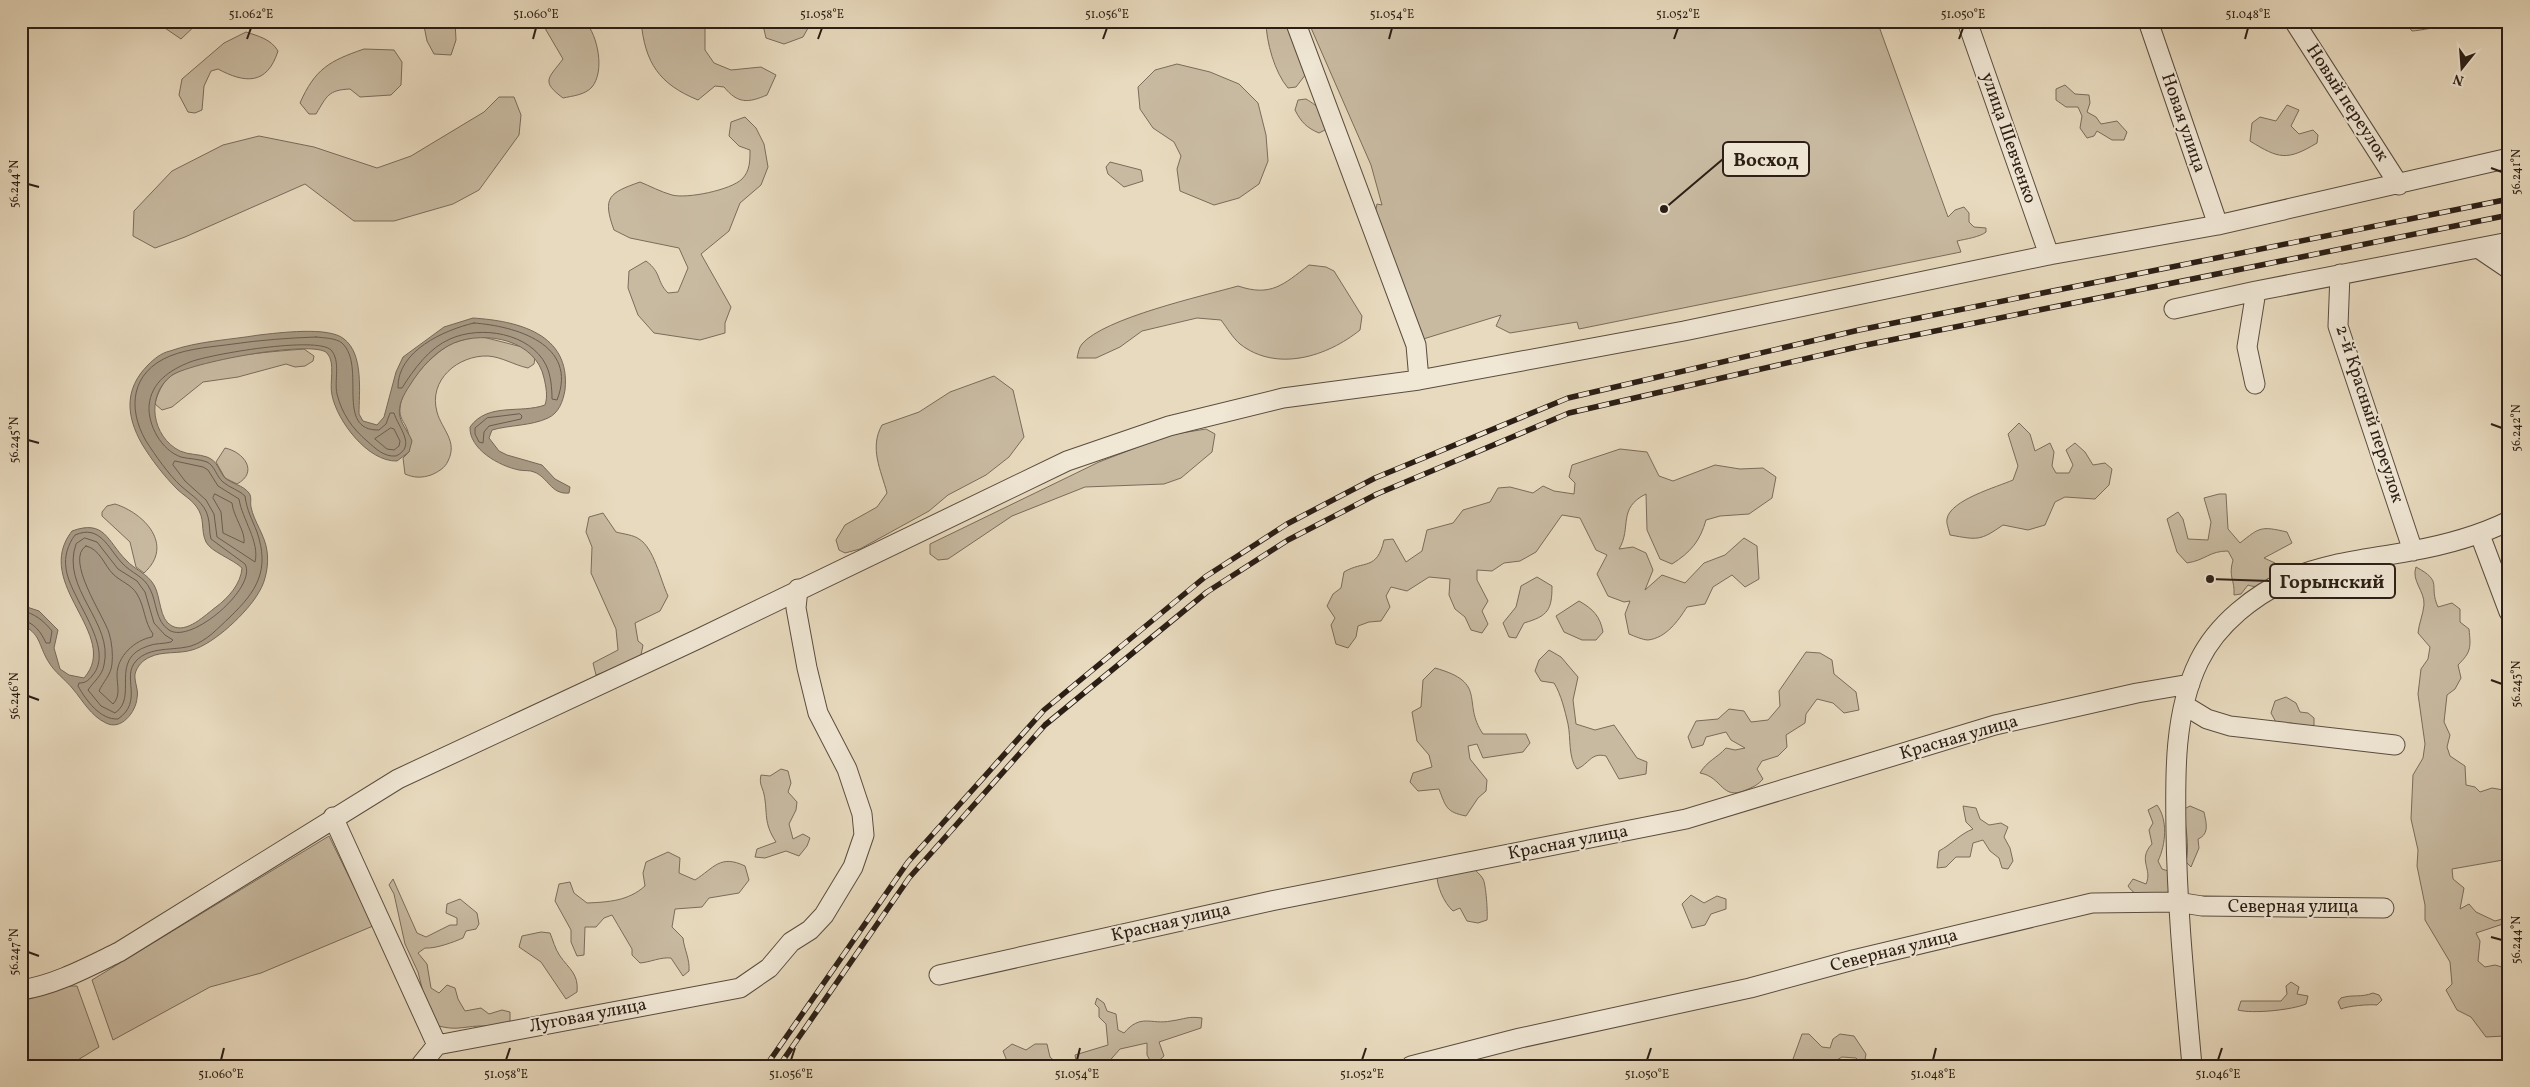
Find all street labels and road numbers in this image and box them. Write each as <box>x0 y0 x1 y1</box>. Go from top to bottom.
street label: Новый переулок <box>2300 39 2395 167</box>
street label: улица Шевченко <box>1974 69 2042 207</box>
street label: Новая улица <box>2154 70 2212 176</box>
street label: 2-й Красный переулок <box>2328 322 2410 506</box>
street label: Красная улица <box>1897 709 2021 767</box>
street label: Красная улица <box>1506 819 1630 867</box>
street label: Северная улица <box>2228 895 2358 920</box>
street label: Красная улица <box>1109 897 1233 949</box>
street label: Северная улица <box>1828 923 1960 979</box>
street label: Луговая улица <box>527 992 649 1040</box>

